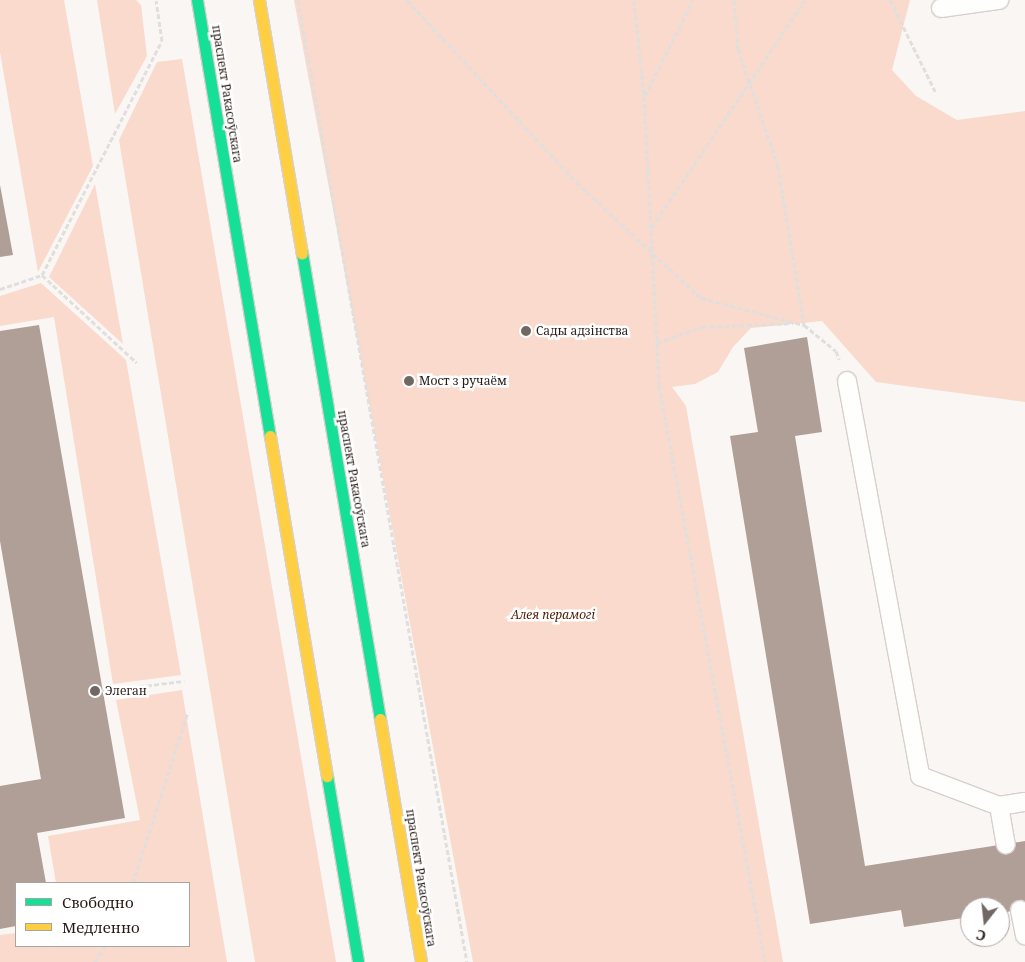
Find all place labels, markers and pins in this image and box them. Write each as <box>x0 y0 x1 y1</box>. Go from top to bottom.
place label: Сады адзінства <box>536 324 628 338</box>
marker: Сады адзінства <box>520 325 532 337</box>
place label: Мост з ручаём <box>419 374 507 388</box>
marker: Мост з ручаём <box>403 375 415 387</box>
place label: Элеган <box>105 684 147 698</box>
marker: Элеган <box>89 685 101 697</box>

